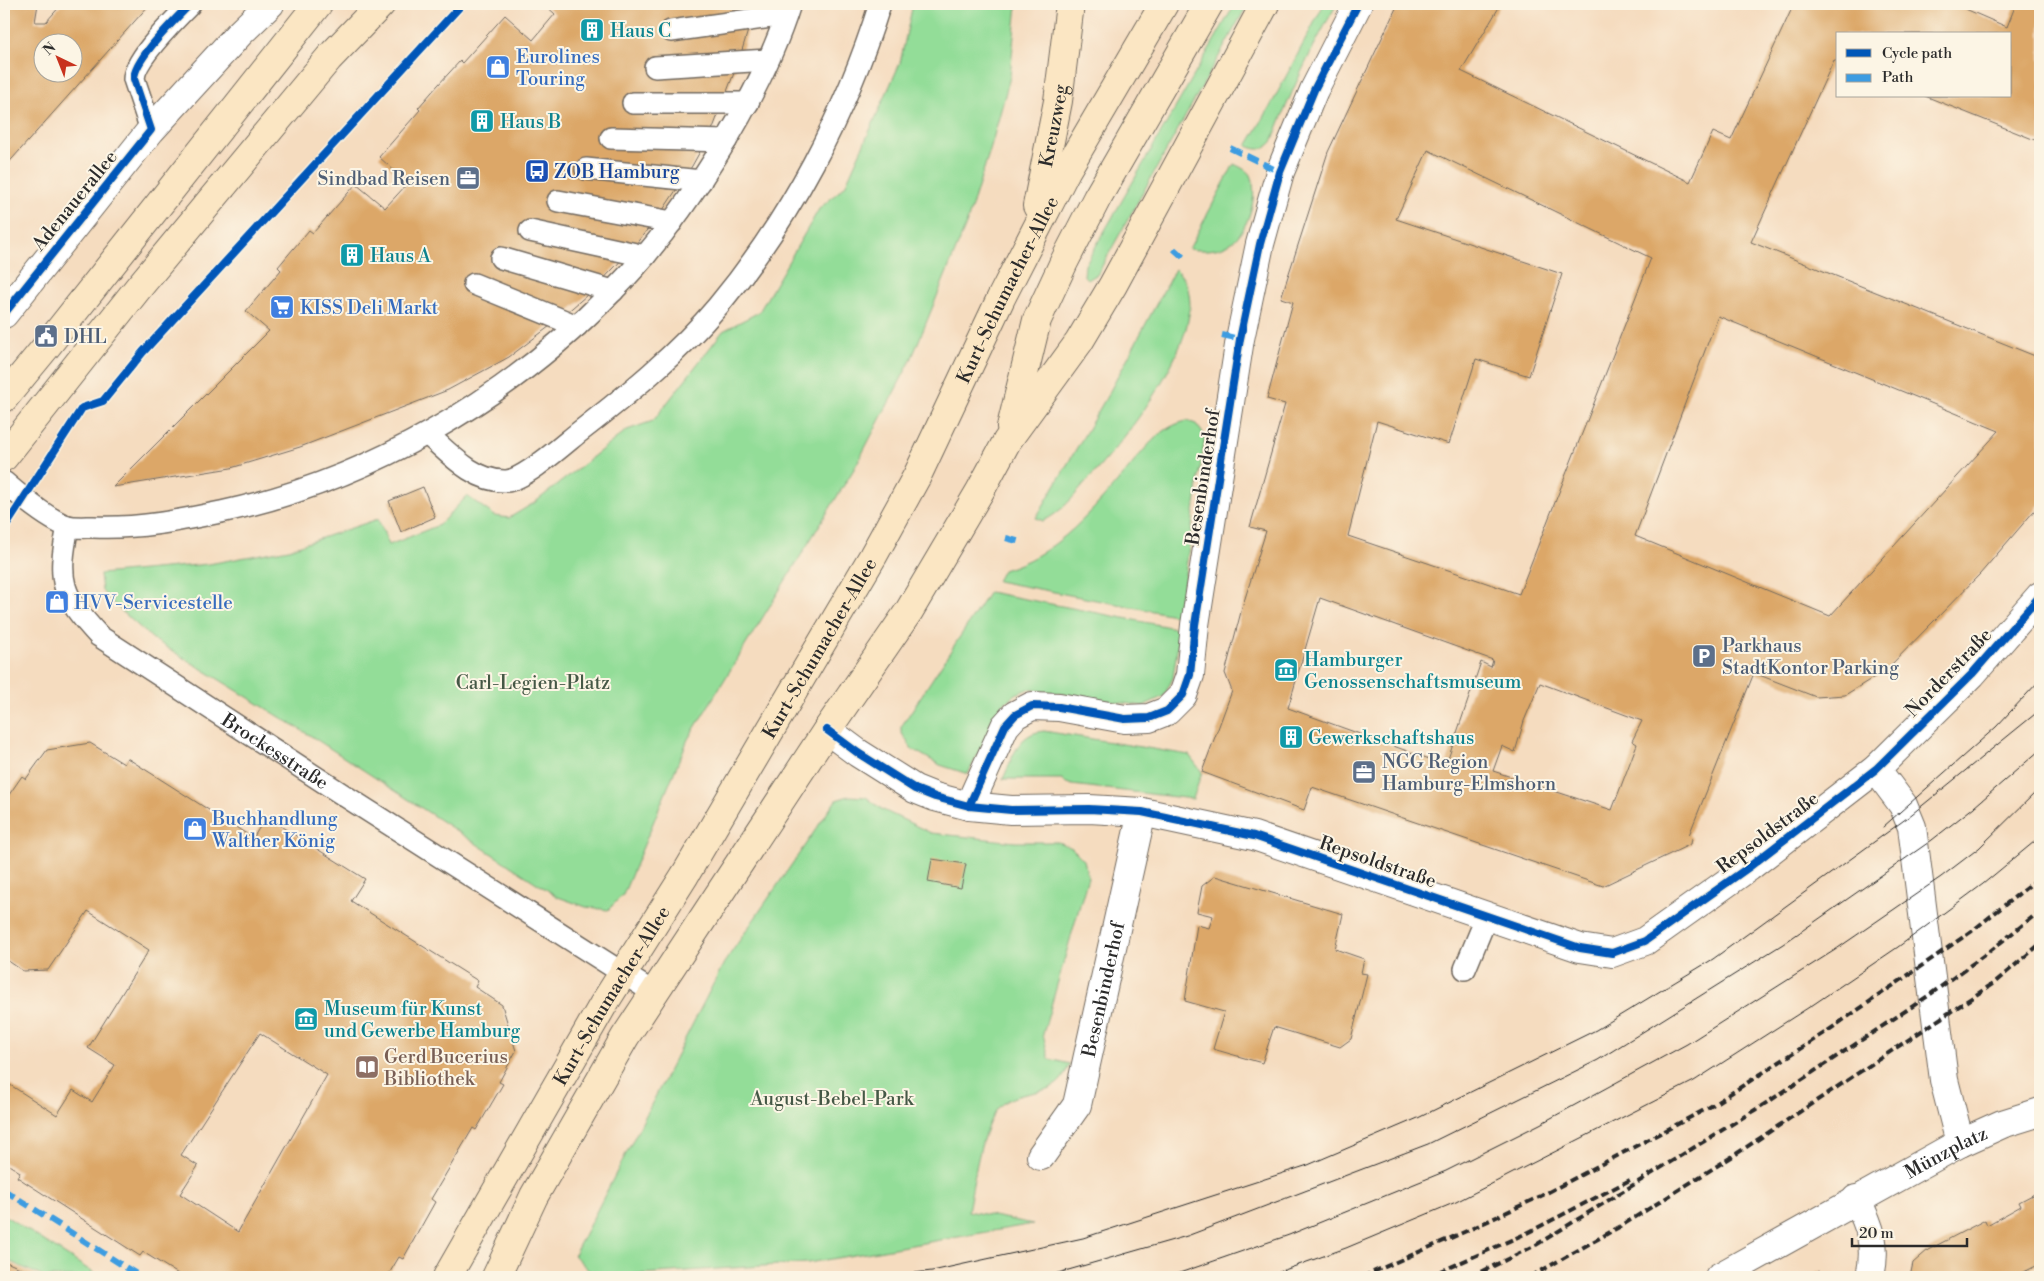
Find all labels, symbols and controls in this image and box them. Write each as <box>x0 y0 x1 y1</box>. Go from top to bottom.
building icon: Haus C <box>579 17 605 43</box>
place label: Haus C <box>610 19 671 43</box>
north arrow <box>32 32 82 82</box>
legend <box>1836 32 2012 98</box>
text: N <box>40 39 60 60</box>
text: Cycle path <box>1882 44 1952 63</box>
place label: Eurolines Touring <box>516 45 600 91</box>
shop icon: Eurolines Touring <box>485 54 511 80</box>
text: Path <box>1882 68 1914 87</box>
street label: Kreuzweg <box>1034 83 1073 169</box>
building icon: Haus B <box>469 108 495 134</box>
place label: Haus B <box>500 110 561 134</box>
street label: Adenauerallee <box>26 145 123 257</box>
bus stop icon: ZOB Hamburg <box>524 158 550 184</box>
place label: ZOB Hamburg <box>554 160 680 184</box>
office icon: Sindbad Reisen <box>455 165 481 191</box>
place label: Sindbad Reisen <box>317 167 450 191</box>
street label: Kurt-Schumacher-Allee <box>952 192 1064 387</box>
building icon: Haus A <box>339 242 365 268</box>
place label: Haus A <box>370 244 432 268</box>
supermarket icon: KISS Deli Markt <box>269 294 295 320</box>
place label: KISS Deli Markt <box>300 296 438 320</box>
public building icon: DHL <box>33 323 59 349</box>
place label: DHL <box>64 325 107 349</box>
street label: Besenbinderhof <box>1180 406 1226 548</box>
street label: Kurt-Schumacher-Allee <box>757 554 882 743</box>
shop icon: HVV-Servicestelle <box>44 589 70 615</box>
place label: HVV-Servicestelle <box>74 591 233 615</box>
street label: Norderstraße <box>1900 623 1997 722</box>
place label: Parkhaus StadtKontor Parking <box>1722 634 1899 680</box>
parking icon: Parkhaus StadtKontor Parking <box>1691 643 1717 669</box>
place label: Hamburger Genossenschaftsmuseum <box>1304 648 1522 694</box>
museum icon: Hamburger Genossenschaftsmuseum <box>1273 657 1299 683</box>
park label: Carl-Legien-Platz <box>456 671 610 695</box>
street label: Brockesstraße <box>216 708 333 795</box>
building icon: Gewerkschaftshaus <box>1278 724 1304 750</box>
place label: Gewerkschaftshaus <box>1308 726 1474 750</box>
place label: NGG Region Hamburg-Elmshorn <box>1382 750 1556 796</box>
office icon: NGG Region Hamburg-Elmshorn <box>1351 759 1377 785</box>
street label: Repsoldstraße <box>1712 786 1824 879</box>
place label: Buchhandlung Walther König <box>211 807 338 853</box>
shop icon: Buchhandlung Walther König <box>182 816 208 842</box>
street label: Repsoldstraße <box>1316 831 1439 893</box>
street label: Kurt-Schumacher-Allee <box>548 902 675 1090</box>
street label: Besenbinderhof <box>1077 919 1131 1060</box>
place label: Museum für Kunst und Gewerbe Hamburg <box>324 997 521 1043</box>
museum icon: Museum für Kunst und Gewerbe Hamburg <box>293 1006 319 1032</box>
place label: Gerd Bucerius Bibliothek <box>383 1045 508 1091</box>
library icon: Gerd Bucerius Bibliothek <box>354 1054 380 1080</box>
park label: August-Bebel-Park <box>749 1087 915 1111</box>
street label: Münzplatz <box>1901 1121 1991 1184</box>
scale bar <box>1852 1216 1966 1248</box>
text: 20 m <box>1859 1224 1894 1243</box>

